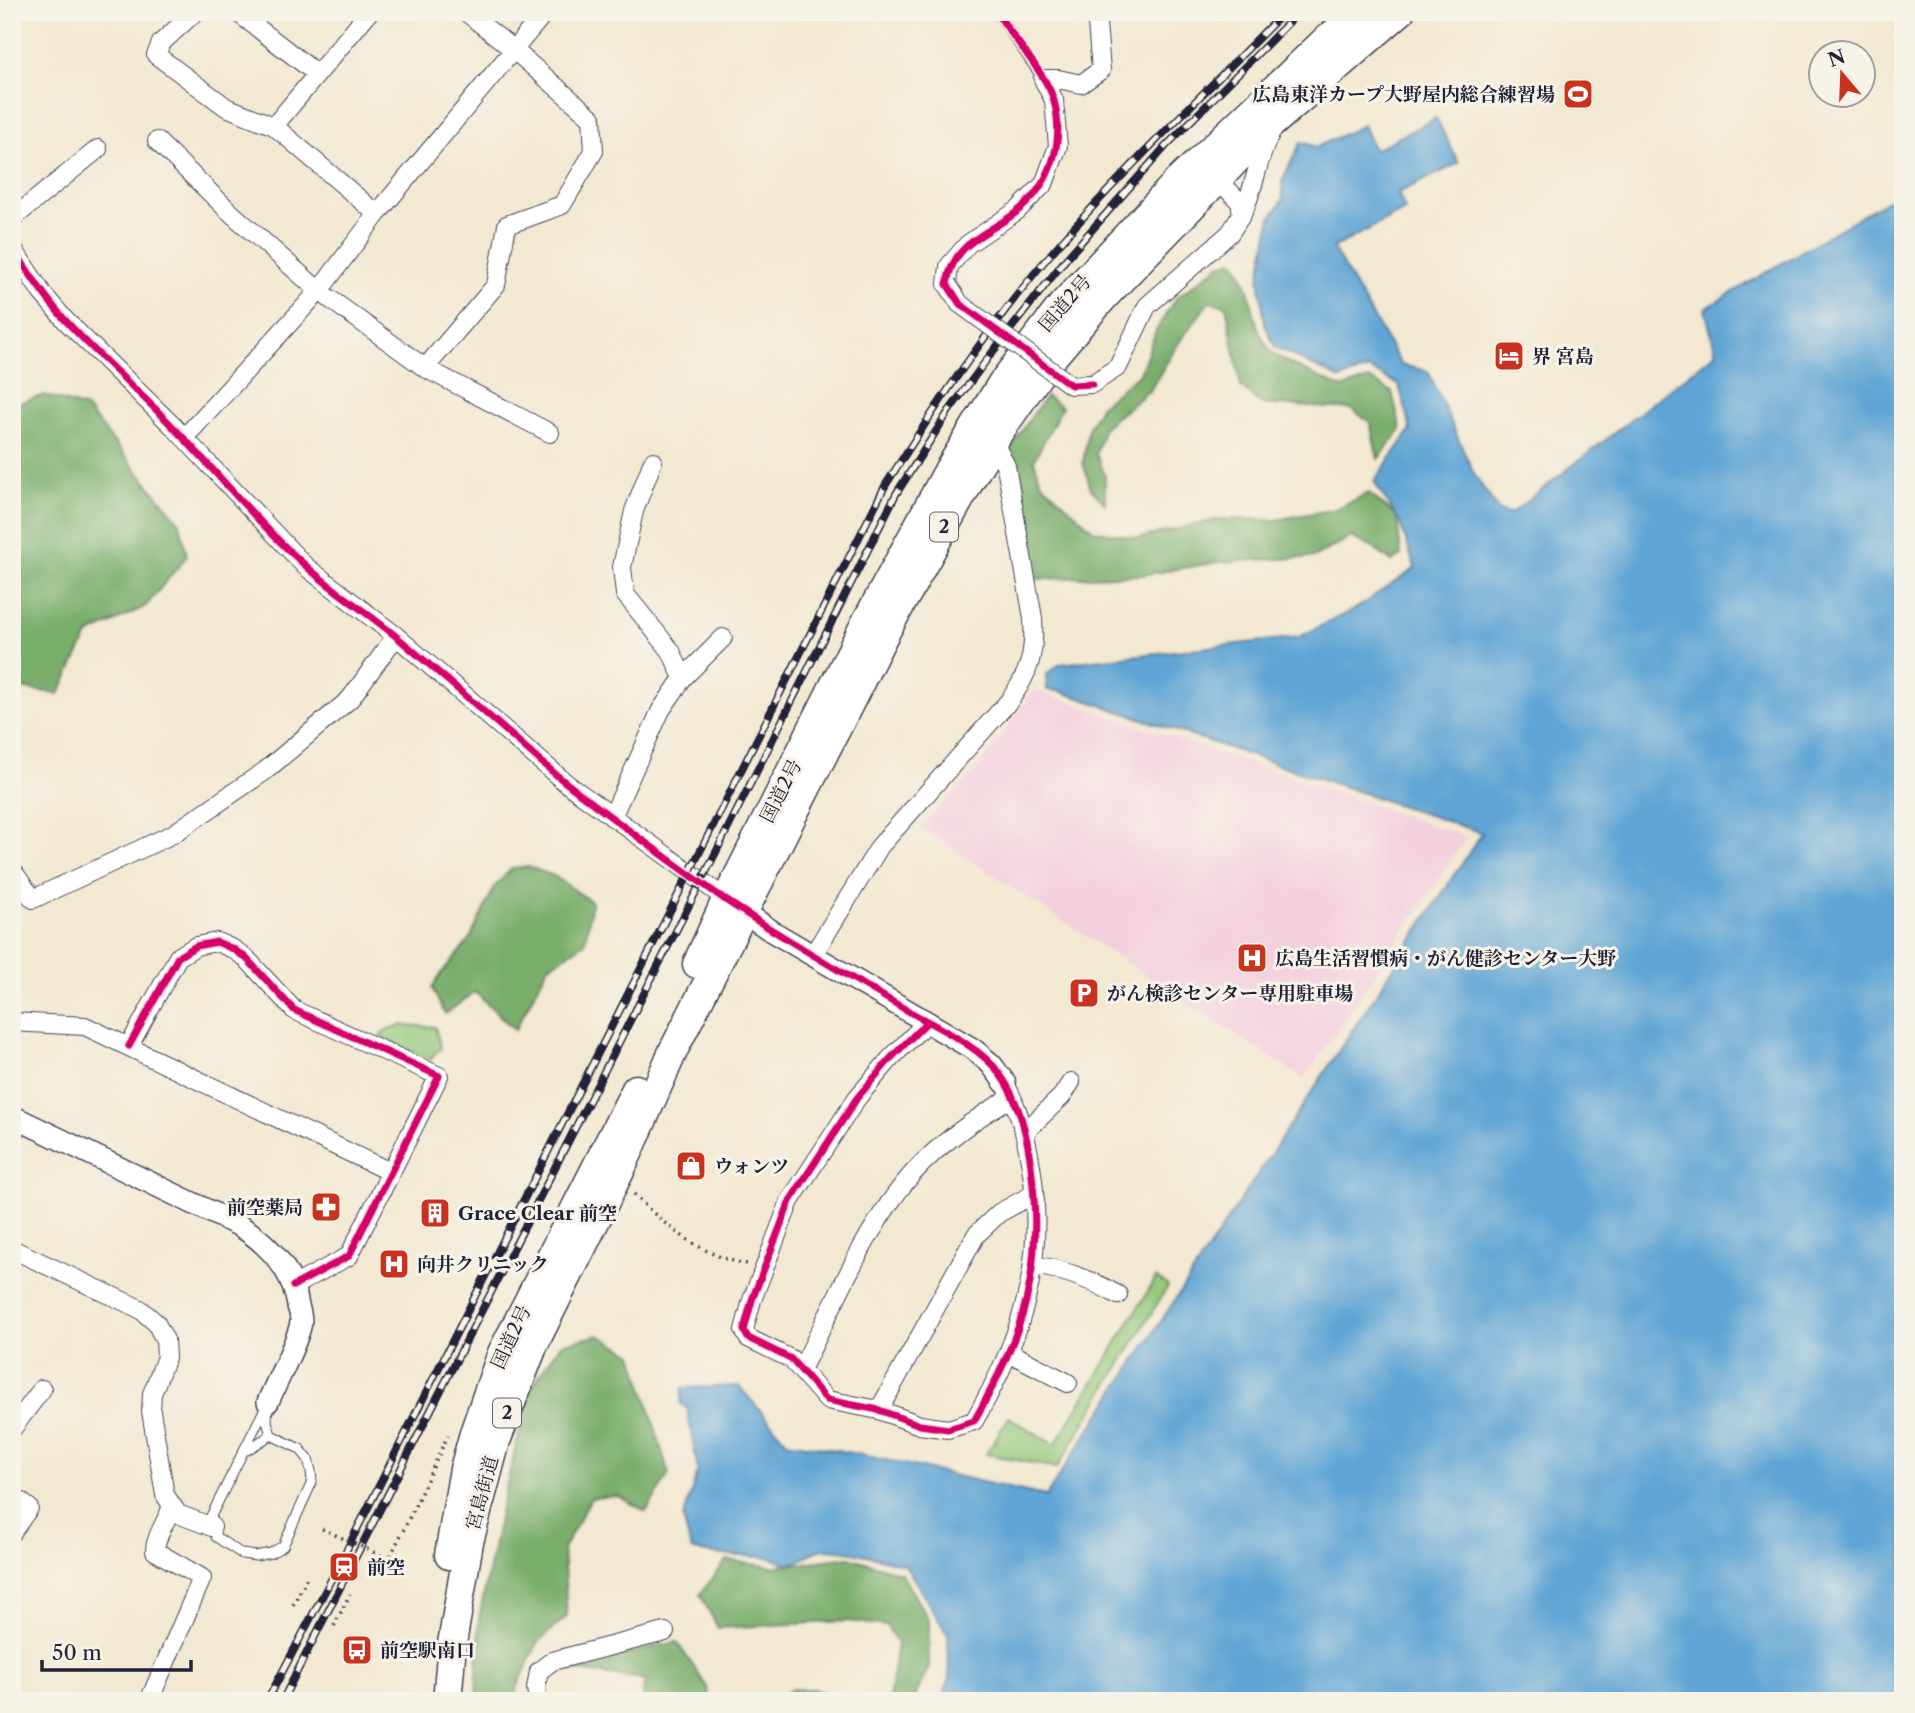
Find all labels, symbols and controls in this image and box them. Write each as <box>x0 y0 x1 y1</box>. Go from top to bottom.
north arrow <box>1806 38 1876 108</box>
text: N <box>1825 45 1848 72</box>
sports icon: 広島東洋カープ大野屋内総合練習場 <box>1561 77 1595 111</box>
place label: 広島東洋カープ大野屋内総合練習場 <box>1252 83 1555 106</box>
street label: 国道2号 <box>1034 270 1096 336</box>
hotel icon: 界 宮島 <box>1492 339 1526 373</box>
place label: 界 宮島 <box>1532 345 1594 368</box>
road number: 2 <box>930 512 958 542</box>
street label: 国道2号 <box>755 756 807 826</box>
hospital icon: 広島生活習慣病・がん健診センター大野 <box>1235 941 1269 975</box>
place label: 広島生活習慣病・がん健診センター大野 <box>1275 947 1616 970</box>
parking icon: がん検診センター専用駐車場 <box>1067 976 1101 1010</box>
place label: がん検診センター専用駐車場 <box>1107 982 1353 1005</box>
shop icon: ウォンツ <box>674 1149 708 1183</box>
place label: ウォンツ <box>714 1155 789 1178</box>
pharmacy icon: 前空薬局 <box>309 1190 343 1224</box>
place label: 前空薬局 <box>227 1196 303 1219</box>
building icon: Grace Clear 前空 <box>418 1196 452 1230</box>
place label: Grace Clear 前空 <box>458 1202 617 1225</box>
hospital icon: 向井クリニック <box>377 1247 411 1281</box>
place label: 向井クリニック <box>417 1253 549 1276</box>
street label: 国道2号 <box>486 1301 536 1373</box>
road number: 2 <box>493 1398 521 1428</box>
street label: 宮島街道 <box>461 1453 503 1533</box>
station icon: 前空 <box>327 1550 361 1584</box>
place label: 前空 <box>367 1556 405 1579</box>
scale bar <box>42 1629 191 1673</box>
bus stop icon: 前空駅南口 <box>340 1633 374 1667</box>
place label: 前空駅南口 <box>380 1639 475 1662</box>
text: 50 m <box>52 1640 102 1665</box>

